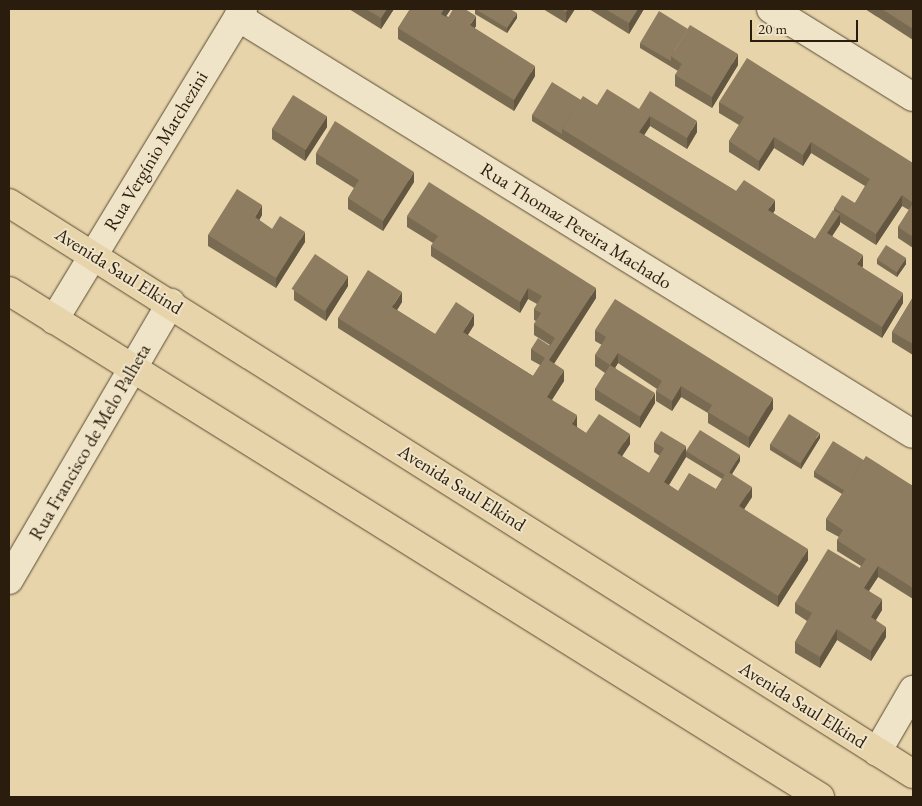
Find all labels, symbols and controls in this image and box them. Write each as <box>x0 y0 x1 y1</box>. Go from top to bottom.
scale bar <box>752 10 860 42</box>
text: 20 m <box>758 19 787 38</box>
street label: Rua Vergínio Marchezini <box>99 67 213 235</box>
street label: Rua Thomaz Pereira Machado <box>476 158 676 294</box>
street label: Avenida Saul Elkind <box>51 223 187 319</box>
street label: Rua Francisco de Melo Palheta <box>24 340 156 544</box>
street label: Avenida Saul Elkind <box>394 440 530 536</box>
street label: Avenida Saul Elkind <box>735 657 871 753</box>

